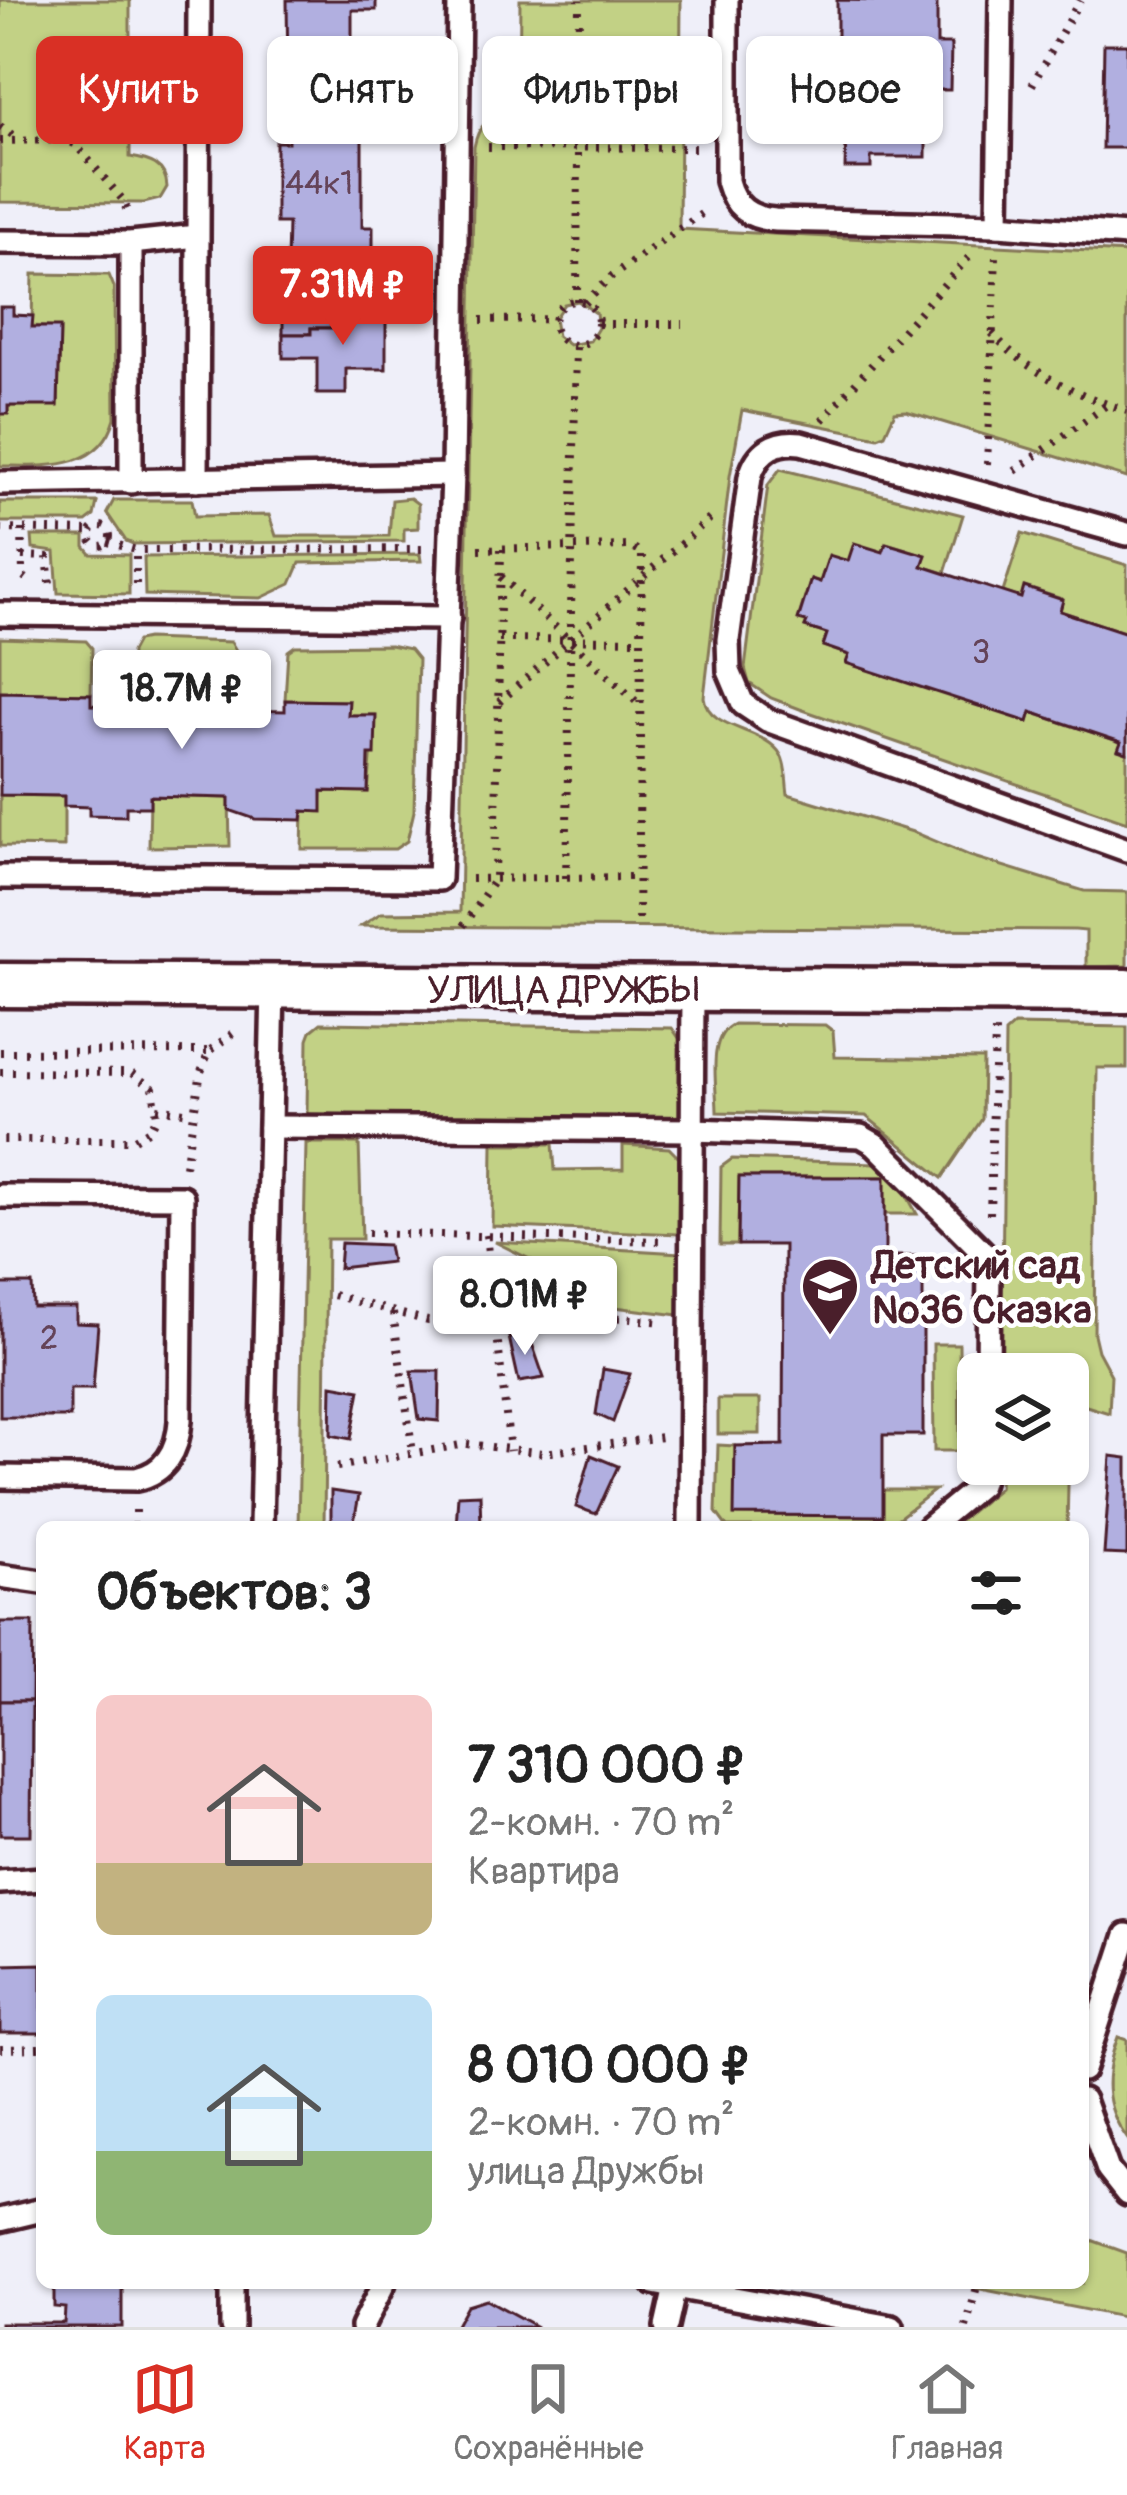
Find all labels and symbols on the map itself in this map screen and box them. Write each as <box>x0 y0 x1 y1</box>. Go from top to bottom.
house number: 44к1 <box>285 163 353 204</box>
pin: 7.31M ₽ <box>232 246 454 348</box>
house number: 3 <box>972 632 990 673</box>
pin: 18.7M ₽ <box>71 650 293 752</box>
street label: УЛИЦА ДРУЖБЫ <box>427 966 699 1015</box>
place label: Детский сад №36 Сказка <box>870 1241 1092 1335</box>
school or university icon: Детский сад №36 Сказка <box>799 1255 861 1337</box>
pin: 8.01M ₽ <box>414 1256 636 1358</box>
house number: 2 <box>40 1318 58 1359</box>

